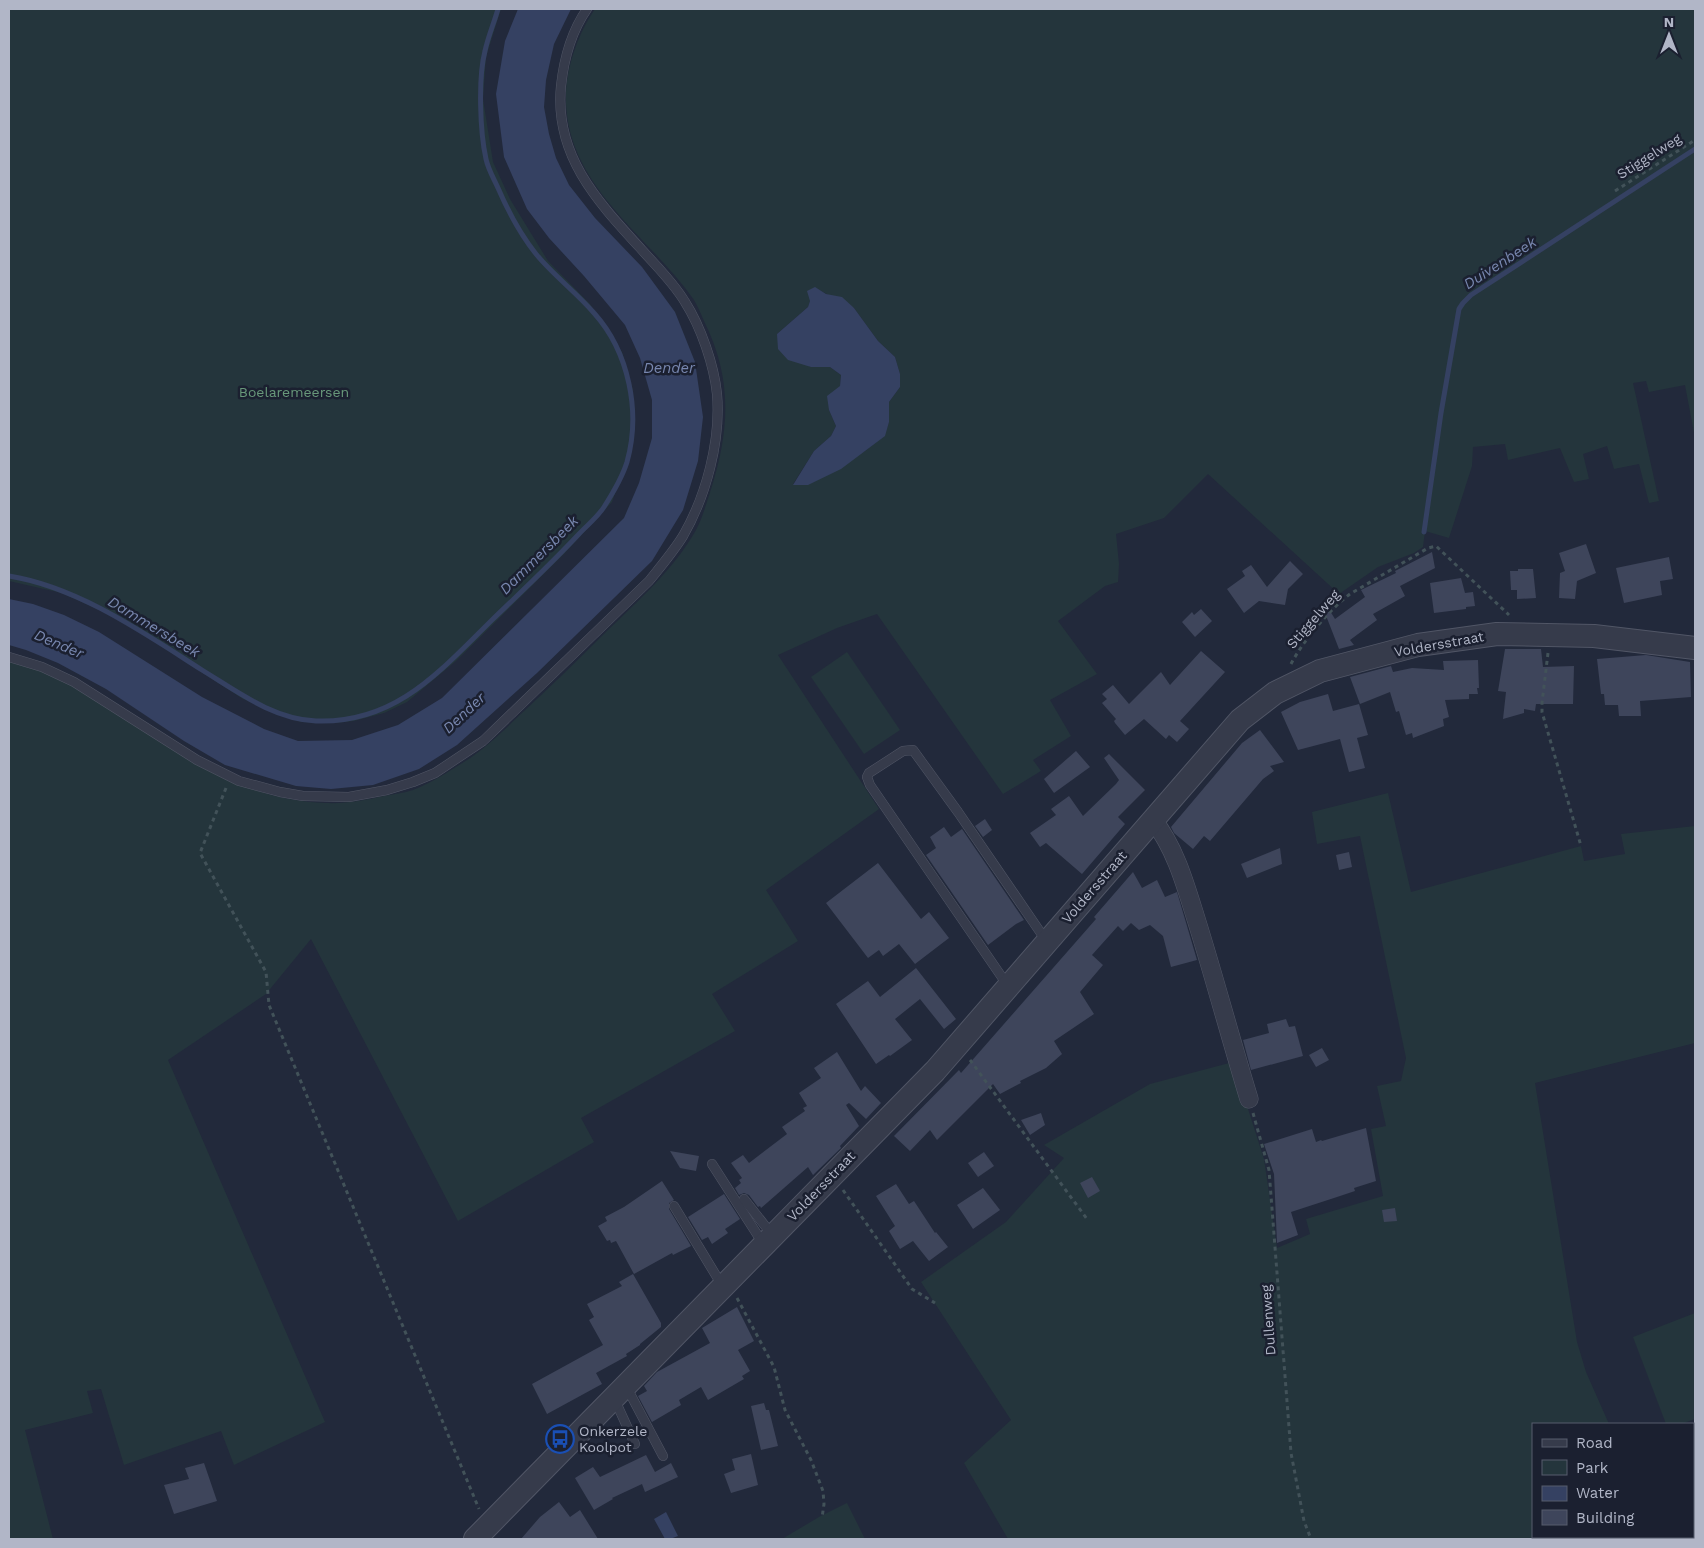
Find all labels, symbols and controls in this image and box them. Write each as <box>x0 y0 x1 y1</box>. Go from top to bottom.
north arrow <box>1644 10 1694 60</box>
text: N <box>1664 14 1674 30</box>
street label: Stiggelweg <box>1614 130 1684 182</box>
water label: Duivenbeek <box>1460 232 1540 293</box>
water label: Dender <box>643 359 696 377</box>
park label: Boelaremeersen <box>239 384 349 400</box>
water label: Dammersbeek <box>496 511 583 598</box>
street label: Stiggelweg <box>1283 586 1343 652</box>
water label: Dammersbeek <box>105 592 204 662</box>
water label: Dender <box>32 626 87 663</box>
street label: Voldersstraat <box>1393 628 1485 660</box>
water label: Dender <box>439 688 490 737</box>
street label: Voldersstraat <box>1058 847 1130 927</box>
street label: Voldersstraat <box>784 1148 858 1224</box>
street label: Dullenweg <box>1258 1284 1278 1356</box>
place label: Onkerzele Koolpot <box>579 1423 647 1455</box>
legend <box>1532 1423 1694 1538</box>
bus stop icon: Onkerzele Koolpot <box>545 1424 575 1454</box>
text: Road <box>1576 1434 1613 1452</box>
text: Park <box>1576 1459 1609 1477</box>
text: Water <box>1576 1484 1619 1502</box>
text: Building <box>1576 1509 1634 1527</box>

